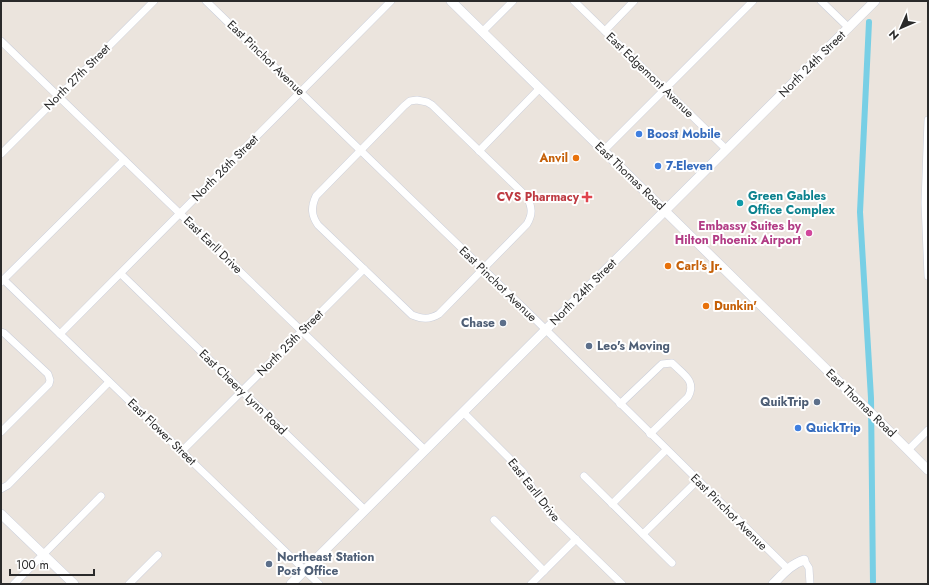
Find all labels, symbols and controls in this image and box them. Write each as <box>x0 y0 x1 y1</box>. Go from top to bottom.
north arrow <box>881 8 921 48</box>
street label: East Pinchot Avenue <box>223 16 309 100</box>
street label: North 24th Street <box>775 26 850 101</box>
text: N <box>885 26 903 44</box>
street label: East Edgemont Avenue <box>602 28 698 122</box>
street label: North 27th Street <box>40 40 114 114</box>
place label: Boost Mobile <box>647 125 721 143</box>
marker: Boost Mobile <box>634 129 644 139</box>
street label: North 26th Street <box>188 130 263 205</box>
street label: East Thomas Road <box>591 138 669 214</box>
place label: Anvil <box>538 149 568 167</box>
marker: Anvil <box>571 153 581 163</box>
place label: 7-Eleven <box>666 157 713 175</box>
marker: 7-Eleven <box>653 161 663 171</box>
place label: Green Gables Office Complex <box>748 187 835 219</box>
place label: CVS Pharmacy <box>497 188 580 206</box>
marker: CVS Pharmacy <box>582 192 592 202</box>
marker: Green Gables Office Complex <box>735 198 745 208</box>
street label: East Earll Drive <box>179 212 247 278</box>
place label: Embassy Suites by Hilton Phoenix Airport <box>675 217 802 249</box>
marker: Embassy Suites by Hilton Phoenix Airport <box>804 228 814 238</box>
street label: East Pinchot Avenue <box>455 242 541 326</box>
street label: North 24th Street <box>546 254 621 329</box>
place label: Carl's Jr. <box>676 257 723 275</box>
marker: Carl's Jr. <box>663 261 673 271</box>
place label: Dunkin' <box>714 297 757 315</box>
marker: Dunkin' <box>701 301 711 311</box>
street label: North 25th Street <box>253 306 327 380</box>
place label: Chase <box>461 314 495 332</box>
marker: Chase <box>498 318 508 328</box>
place label: Leo's Moving <box>597 337 670 355</box>
marker: Leo's Moving <box>584 341 594 351</box>
street label: East Cheery Lynn Road <box>195 345 291 439</box>
street label: East Thomas Road <box>822 365 900 441</box>
place label: QuikTrip <box>760 393 810 411</box>
street label: East Flower Street <box>124 394 200 470</box>
marker: QuikTrip <box>812 397 822 407</box>
place label: QuickTrip <box>806 419 861 437</box>
marker: QuickTrip <box>793 423 803 433</box>
street label: East Earll Drive <box>504 455 564 525</box>
street label: East Pinchot Avenue <box>687 470 771 554</box>
place label: Northeast Station Post Office <box>277 548 374 580</box>
scale bar <box>10 551 94 577</box>
text: 100 m <box>16 556 49 574</box>
marker: Northeast Station Post Office <box>264 559 274 569</box>

